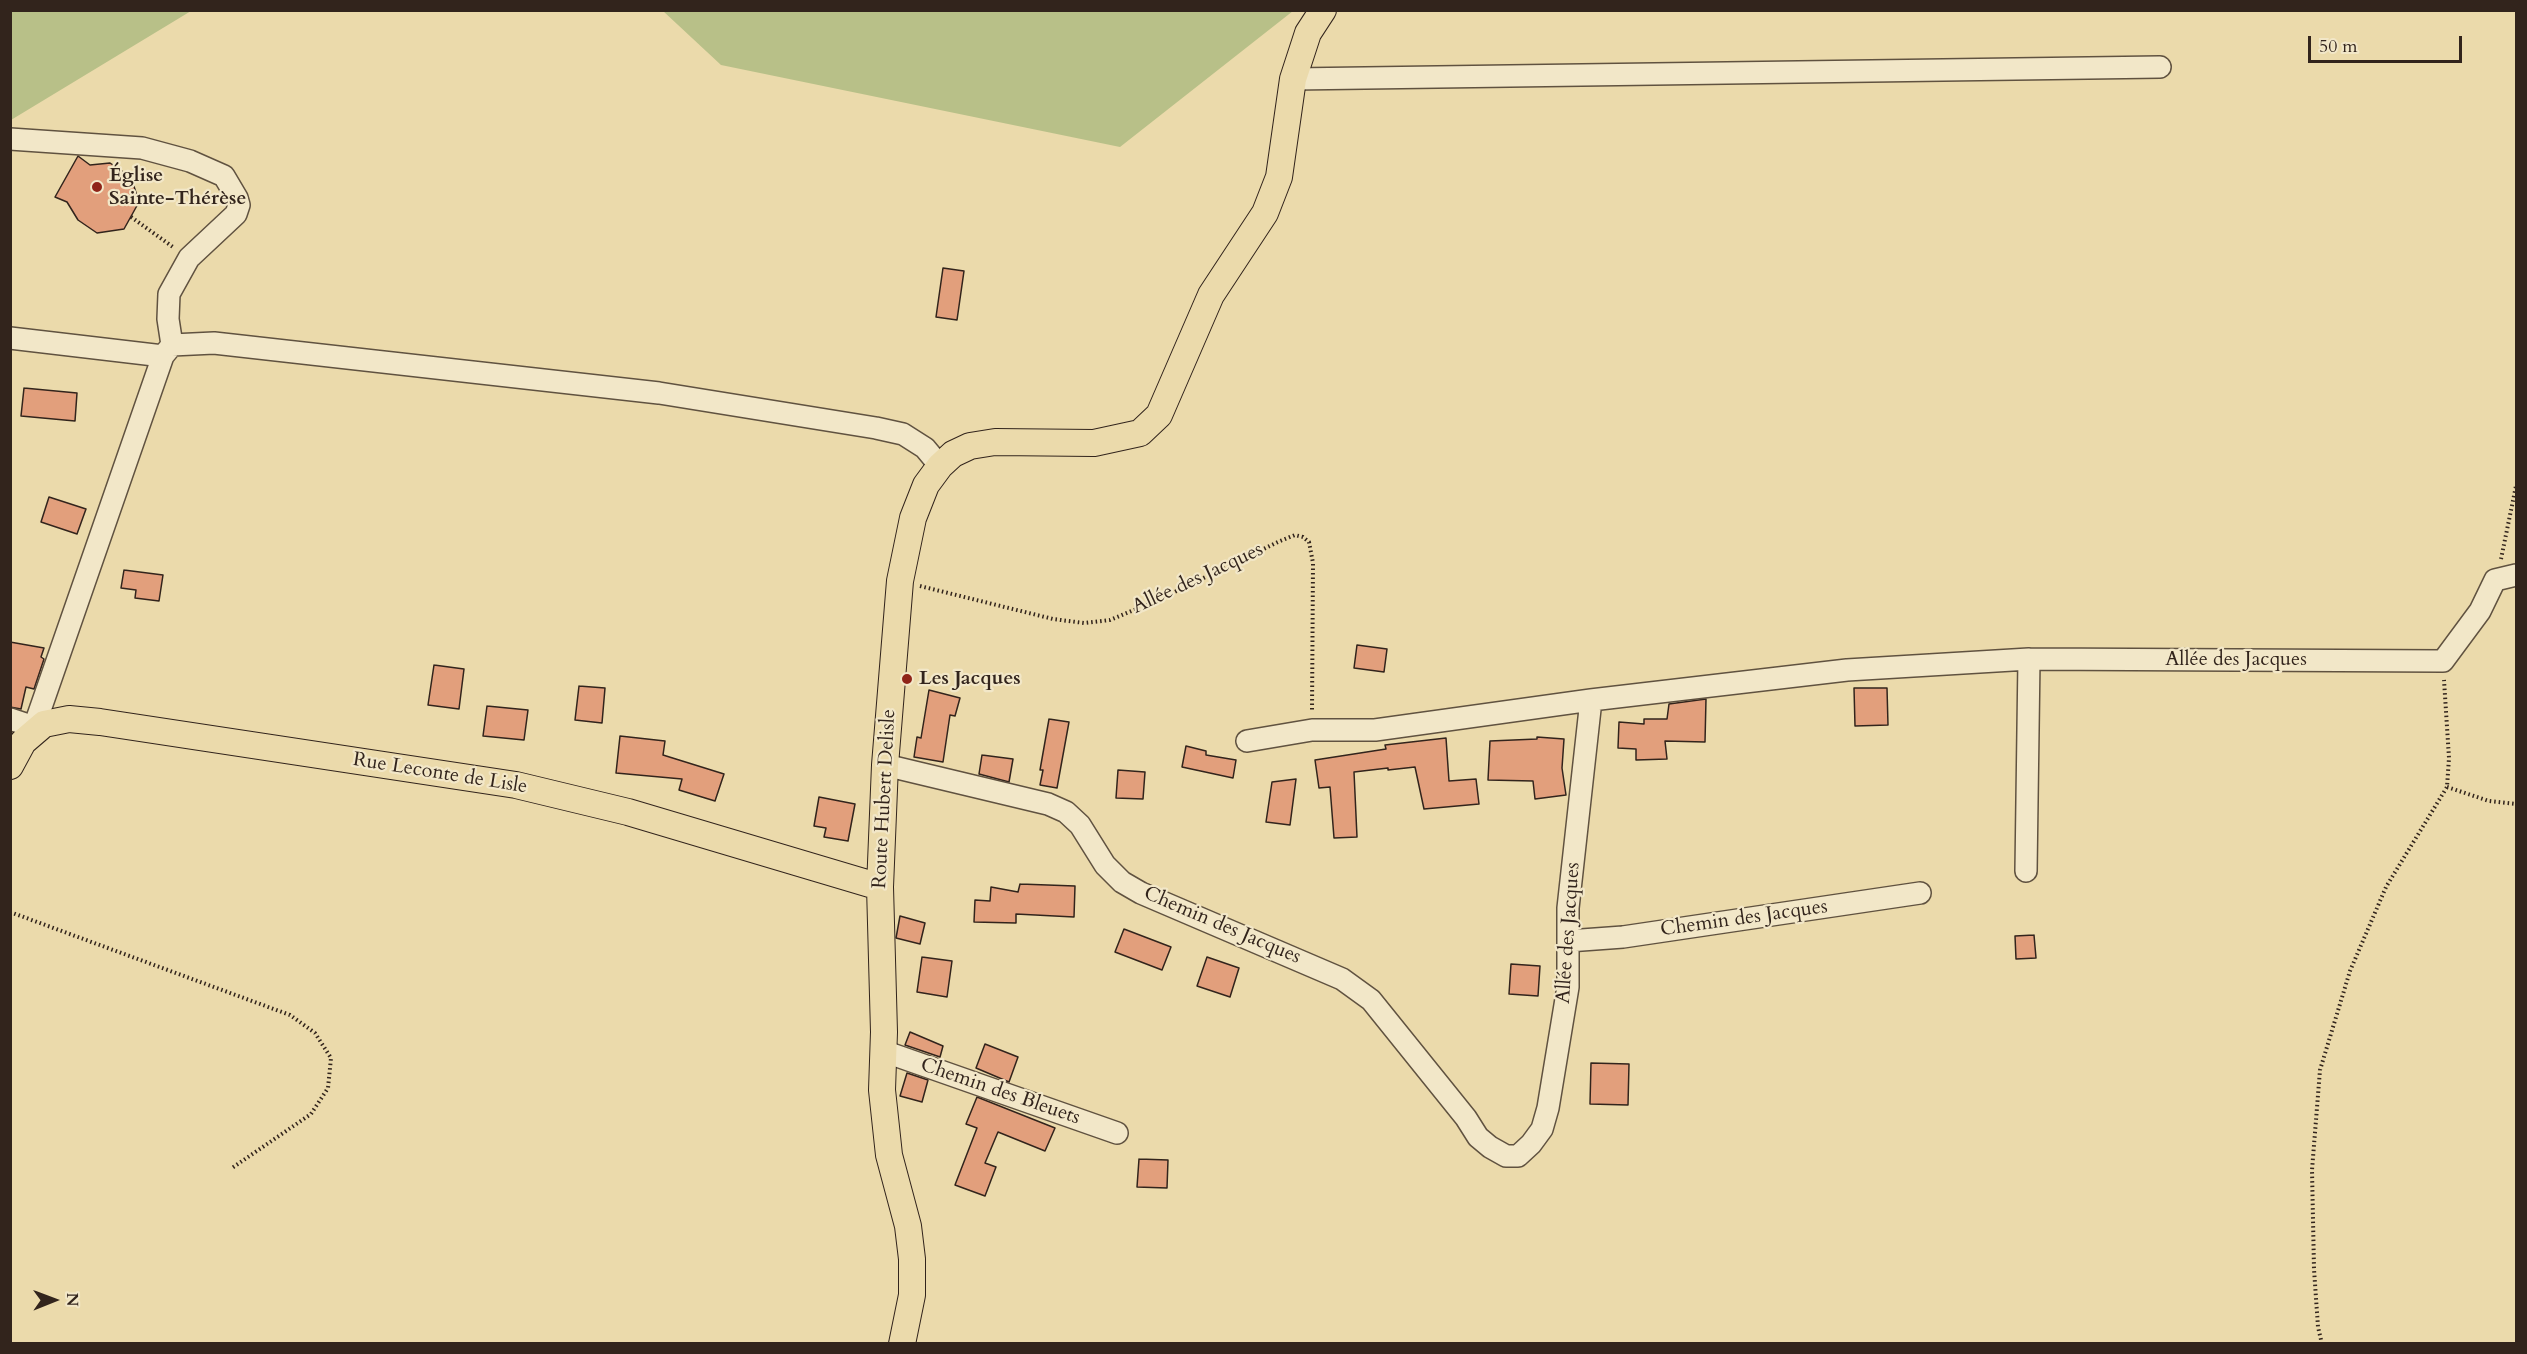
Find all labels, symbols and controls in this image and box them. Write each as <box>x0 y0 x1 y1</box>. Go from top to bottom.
scale bar <box>2311 24 2466 62</box>
text: 50 m <box>2319 34 2358 59</box>
place label: Église Sainte-Thérèse <box>109 164 246 211</box>
marker: Église Sainte-Thérèse <box>90 180 104 194</box>
street label: Allée des Jacques <box>1129 538 1267 620</box>
street label: Allée des Jacques <box>2165 648 2307 672</box>
place label: Les Jacques <box>919 667 1021 691</box>
marker: Les Jacques <box>900 672 914 686</box>
street label: Route Hubert Delisle <box>868 709 902 889</box>
street label: Rue Leconte de Lisle <box>351 748 529 800</box>
street label: Allée des Jacques <box>1552 861 1586 1005</box>
street label: Chemin des Jacques <box>1140 882 1304 970</box>
street label: Chemin des Jacques <box>1659 895 1829 943</box>
street label: Chemin des Bleuets <box>917 1053 1083 1131</box>
north arrow <box>24 1270 84 1330</box>
text: N <box>61 1293 83 1307</box>

